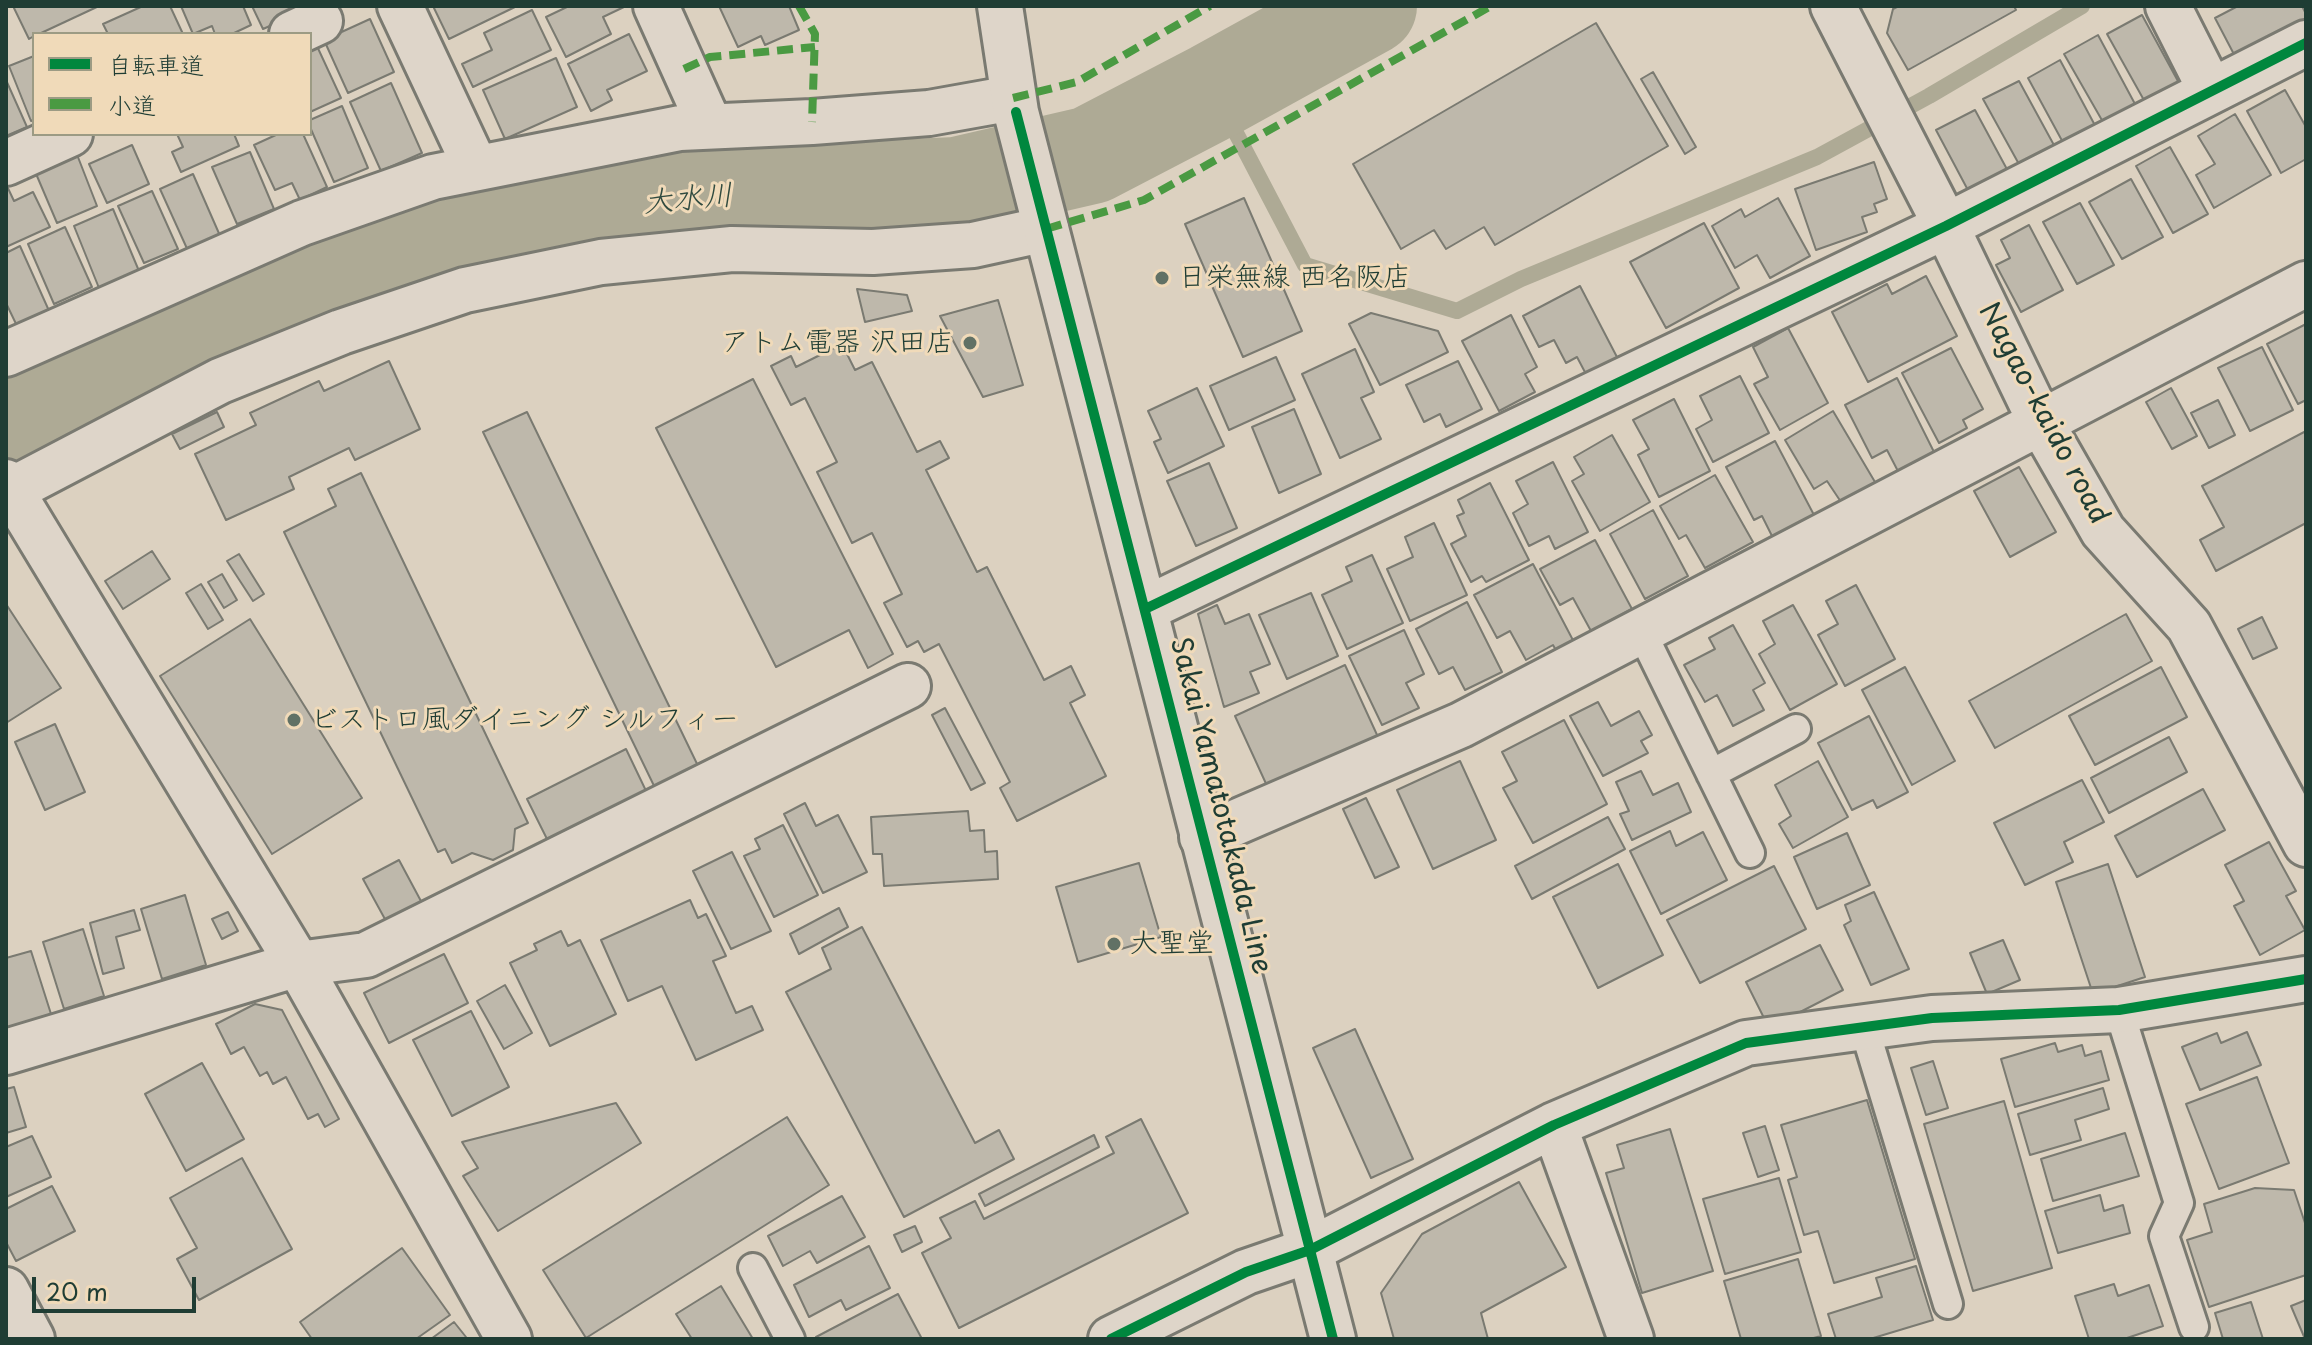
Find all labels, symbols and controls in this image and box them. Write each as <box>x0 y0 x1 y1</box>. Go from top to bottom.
legend <box>32 32 312 136</box>
text: 自転車道 <box>108 46 204 82</box>
text: 小道 <box>108 86 156 122</box>
water label: 大水川 <box>642 178 734 222</box>
place label: 日栄無線 西名阪店 <box>1178 261 1411 295</box>
marker: 日栄無線 西名阪店 <box>1153 269 1171 287</box>
street label: Nagao-kaido road <box>1971 298 2115 530</box>
place label: アトム電器 沢田店 <box>721 326 954 360</box>
marker: アトム電器 沢田店 <box>961 334 979 352</box>
street label: Sakai Yamatotakada Line <box>1162 634 1278 978</box>
place label: ビストロ風ダイニング シルフィー <box>310 703 739 737</box>
marker: ビストロ風ダイニング シルフィー <box>285 711 303 729</box>
place label: 大聖堂 <box>1130 927 1214 961</box>
marker: 大聖堂 <box>1105 935 1123 953</box>
scale bar <box>36 1261 200 1311</box>
text: 20 m <box>46 1273 108 1309</box>

